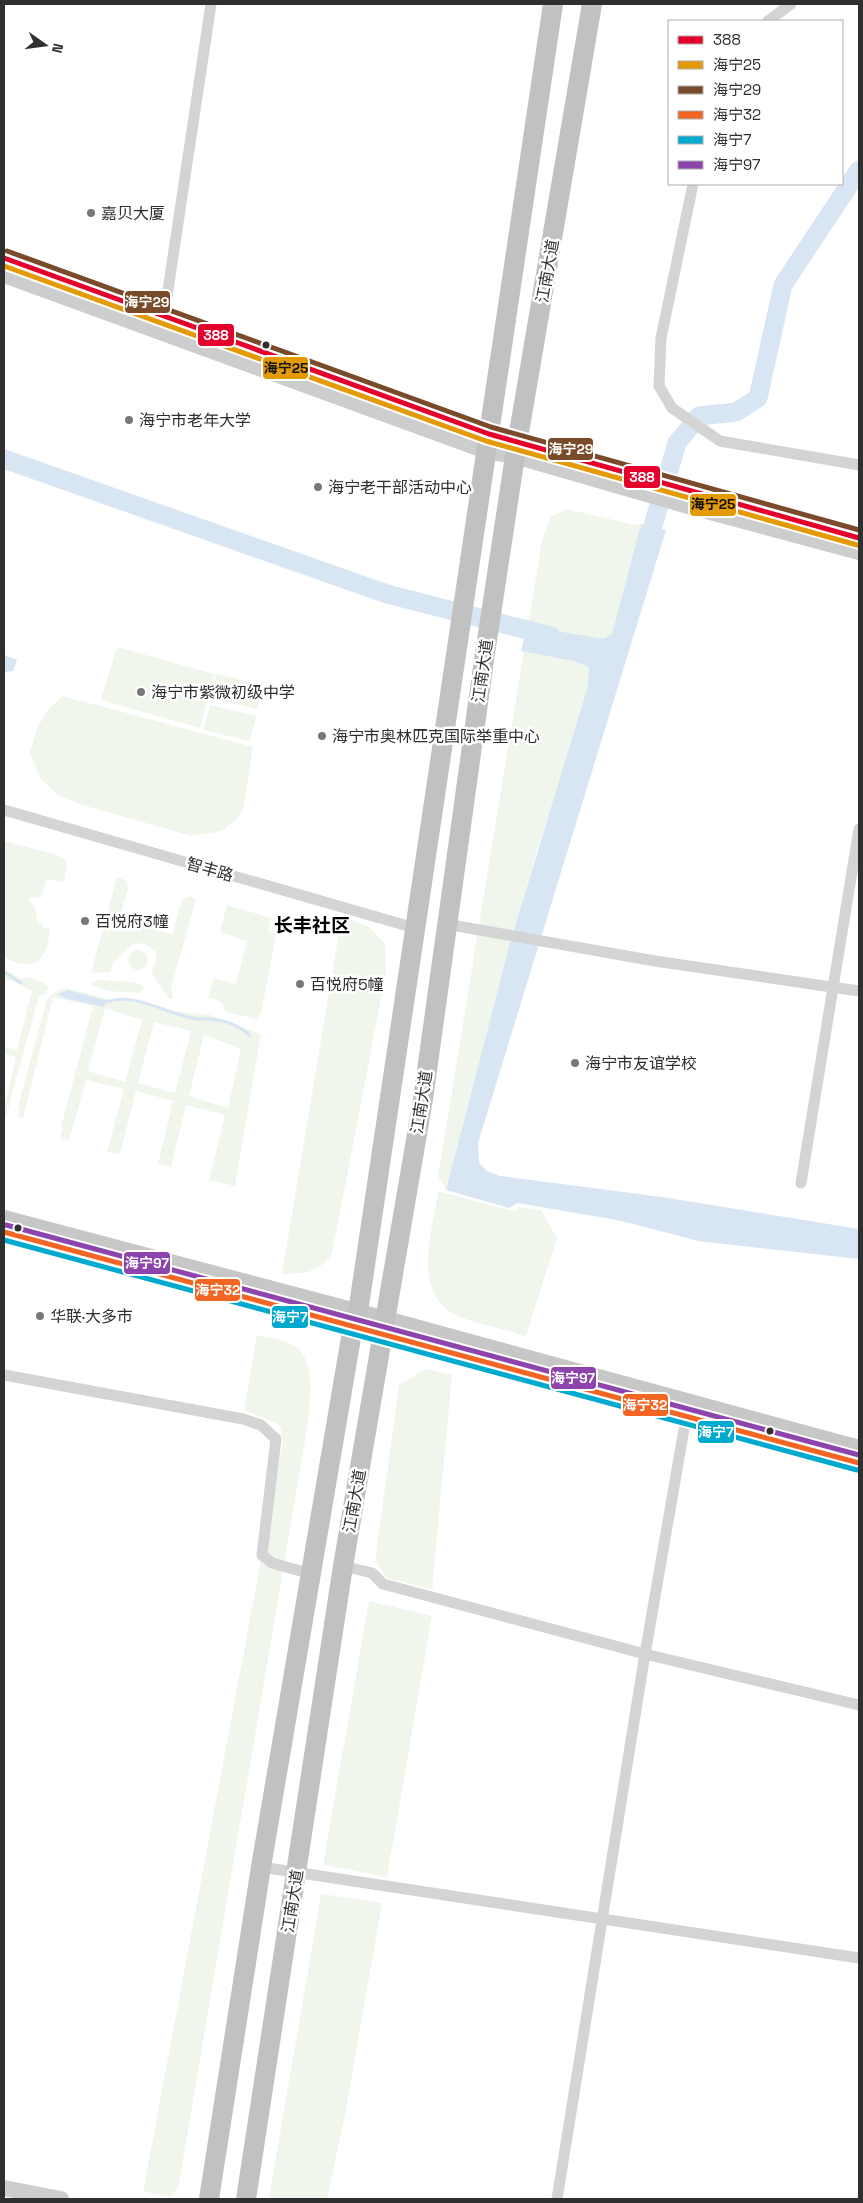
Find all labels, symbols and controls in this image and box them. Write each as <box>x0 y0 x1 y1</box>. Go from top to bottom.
north arrow <box>20 20 70 70</box>
legend <box>668 20 843 185</box>
text: 388 <box>713 30 741 49</box>
text: N <box>48 41 67 55</box>
text: 海宁25 <box>713 55 761 74</box>
text: 海宁29 <box>713 80 761 99</box>
text: 海宁32 <box>713 105 761 124</box>
text: 海宁7 <box>713 130 751 149</box>
text: 海宁97 <box>713 155 760 174</box>
place label: 嘉贝大厦 <box>101 203 165 224</box>
marker: 嘉贝大厦 <box>85 207 97 219</box>
street label: 江南大道 <box>532 238 563 304</box>
line badge: 海宁29 <box>124 290 171 314</box>
text: 海宁29 <box>125 293 169 311</box>
line badge: 388 <box>197 323 235 347</box>
text: 388 <box>203 326 229 344</box>
unlabelled marker <box>261 340 271 350</box>
line badge: 海宁25 <box>262 356 309 380</box>
text: 海宁25 <box>264 359 308 377</box>
place label: 海宁市老年大学 <box>139 410 251 431</box>
marker: 海宁市老年大学 <box>123 414 135 426</box>
line badge: 海宁29 <box>547 437 594 461</box>
text: 海宁29 <box>549 440 593 458</box>
line badge: 388 <box>623 465 661 489</box>
text: 388 <box>629 468 655 486</box>
place label: 海宁老干部活动中心 <box>328 477 472 498</box>
marker: 海宁老干部活动中心 <box>312 481 324 493</box>
line badge: 海宁25 <box>689 493 737 517</box>
text: 海宁25 <box>691 495 735 513</box>
street label: 江南大道 <box>468 638 497 704</box>
place label: 海宁市紫微初级中学 <box>151 682 295 703</box>
marker: 海宁市紫微初级中学 <box>135 686 147 698</box>
place label: 海宁市奥林匹克国际举重中心 <box>332 726 540 747</box>
marker: 海宁市奥林匹克国际举重中心 <box>316 730 328 742</box>
street label: 智丰路 <box>184 853 236 886</box>
place label: 百悦府3幢 <box>95 911 169 932</box>
district label: 长丰社区 <box>274 913 350 938</box>
marker: 百悦府3幢 <box>79 915 91 927</box>
place label: 百悦府5幢 <box>310 974 384 995</box>
marker: 百悦府5幢 <box>294 978 306 990</box>
place label: 海宁市友谊学校 <box>585 1053 697 1074</box>
marker: 海宁市友谊学校 <box>569 1057 581 1069</box>
street label: 江南大道 <box>406 1069 437 1135</box>
unlabelled marker <box>13 1223 23 1233</box>
line badge: 海宁97 <box>123 1251 171 1275</box>
text: 海宁97 <box>125 1254 169 1272</box>
line badge: 海宁32 <box>194 1278 241 1302</box>
text: 海宁32 <box>196 1281 240 1299</box>
line badge: 海宁7 <box>271 1305 309 1329</box>
place label: 华联·大多市 <box>50 1306 133 1327</box>
text: 海宁7 <box>272 1308 308 1326</box>
marker: 华联·大多市 <box>34 1310 46 1322</box>
line badge: 海宁97 <box>550 1366 597 1390</box>
text: 海宁97 <box>551 1369 595 1387</box>
line badge: 海宁32 <box>622 1393 669 1417</box>
text: 海宁32 <box>623 1396 667 1414</box>
line badge: 海宁7 <box>697 1420 735 1444</box>
text: 海宁7 <box>698 1423 734 1441</box>
unlabelled marker <box>765 1426 775 1436</box>
street label: 江南大道 <box>339 1468 370 1534</box>
street label: 江南大道 <box>277 1868 308 1934</box>

